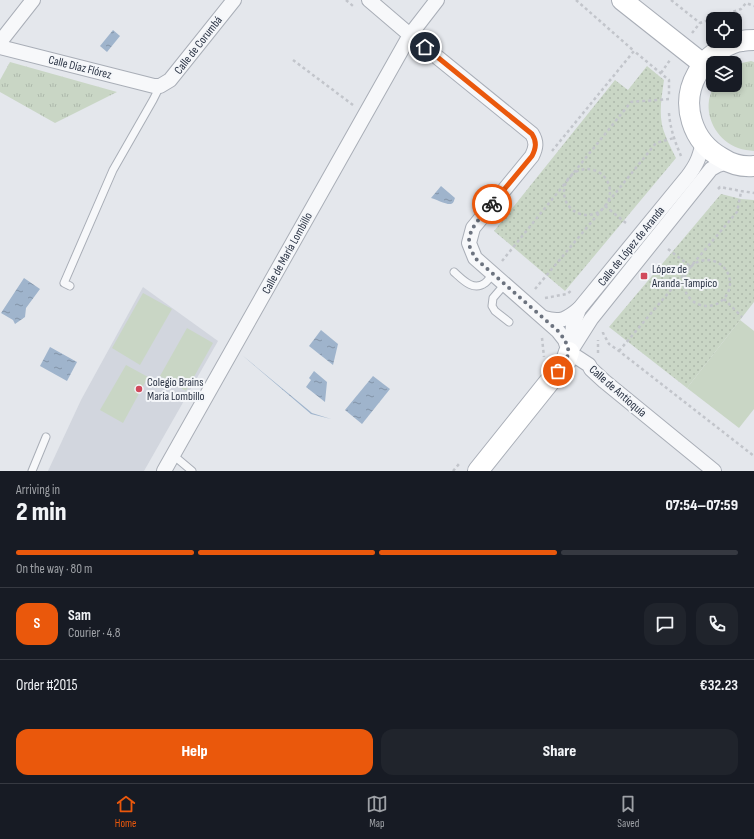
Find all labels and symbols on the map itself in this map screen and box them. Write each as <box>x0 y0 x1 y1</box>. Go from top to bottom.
street label: Calle de Corumbá <box>171 13 226 77</box>
pin <box>408 30 442 64</box>
street label: Calle Díaz Flórez <box>47 52 114 83</box>
courier <box>472 184 512 224</box>
street label: Calle de López de Aranda <box>595 203 668 289</box>
street label: Calle de María Lombillo <box>259 210 316 297</box>
place label: López de Aranda-Tampico <box>651 262 717 291</box>
marker: López de Aranda-Tampico <box>639 271 649 281</box>
pin <box>541 354 575 388</box>
street label: Calle de Antioquía <box>586 362 650 421</box>
place label: Colegio Brains María Lombillo <box>147 375 205 404</box>
marker: Colegio Brains María Lombillo <box>134 384 144 394</box>

